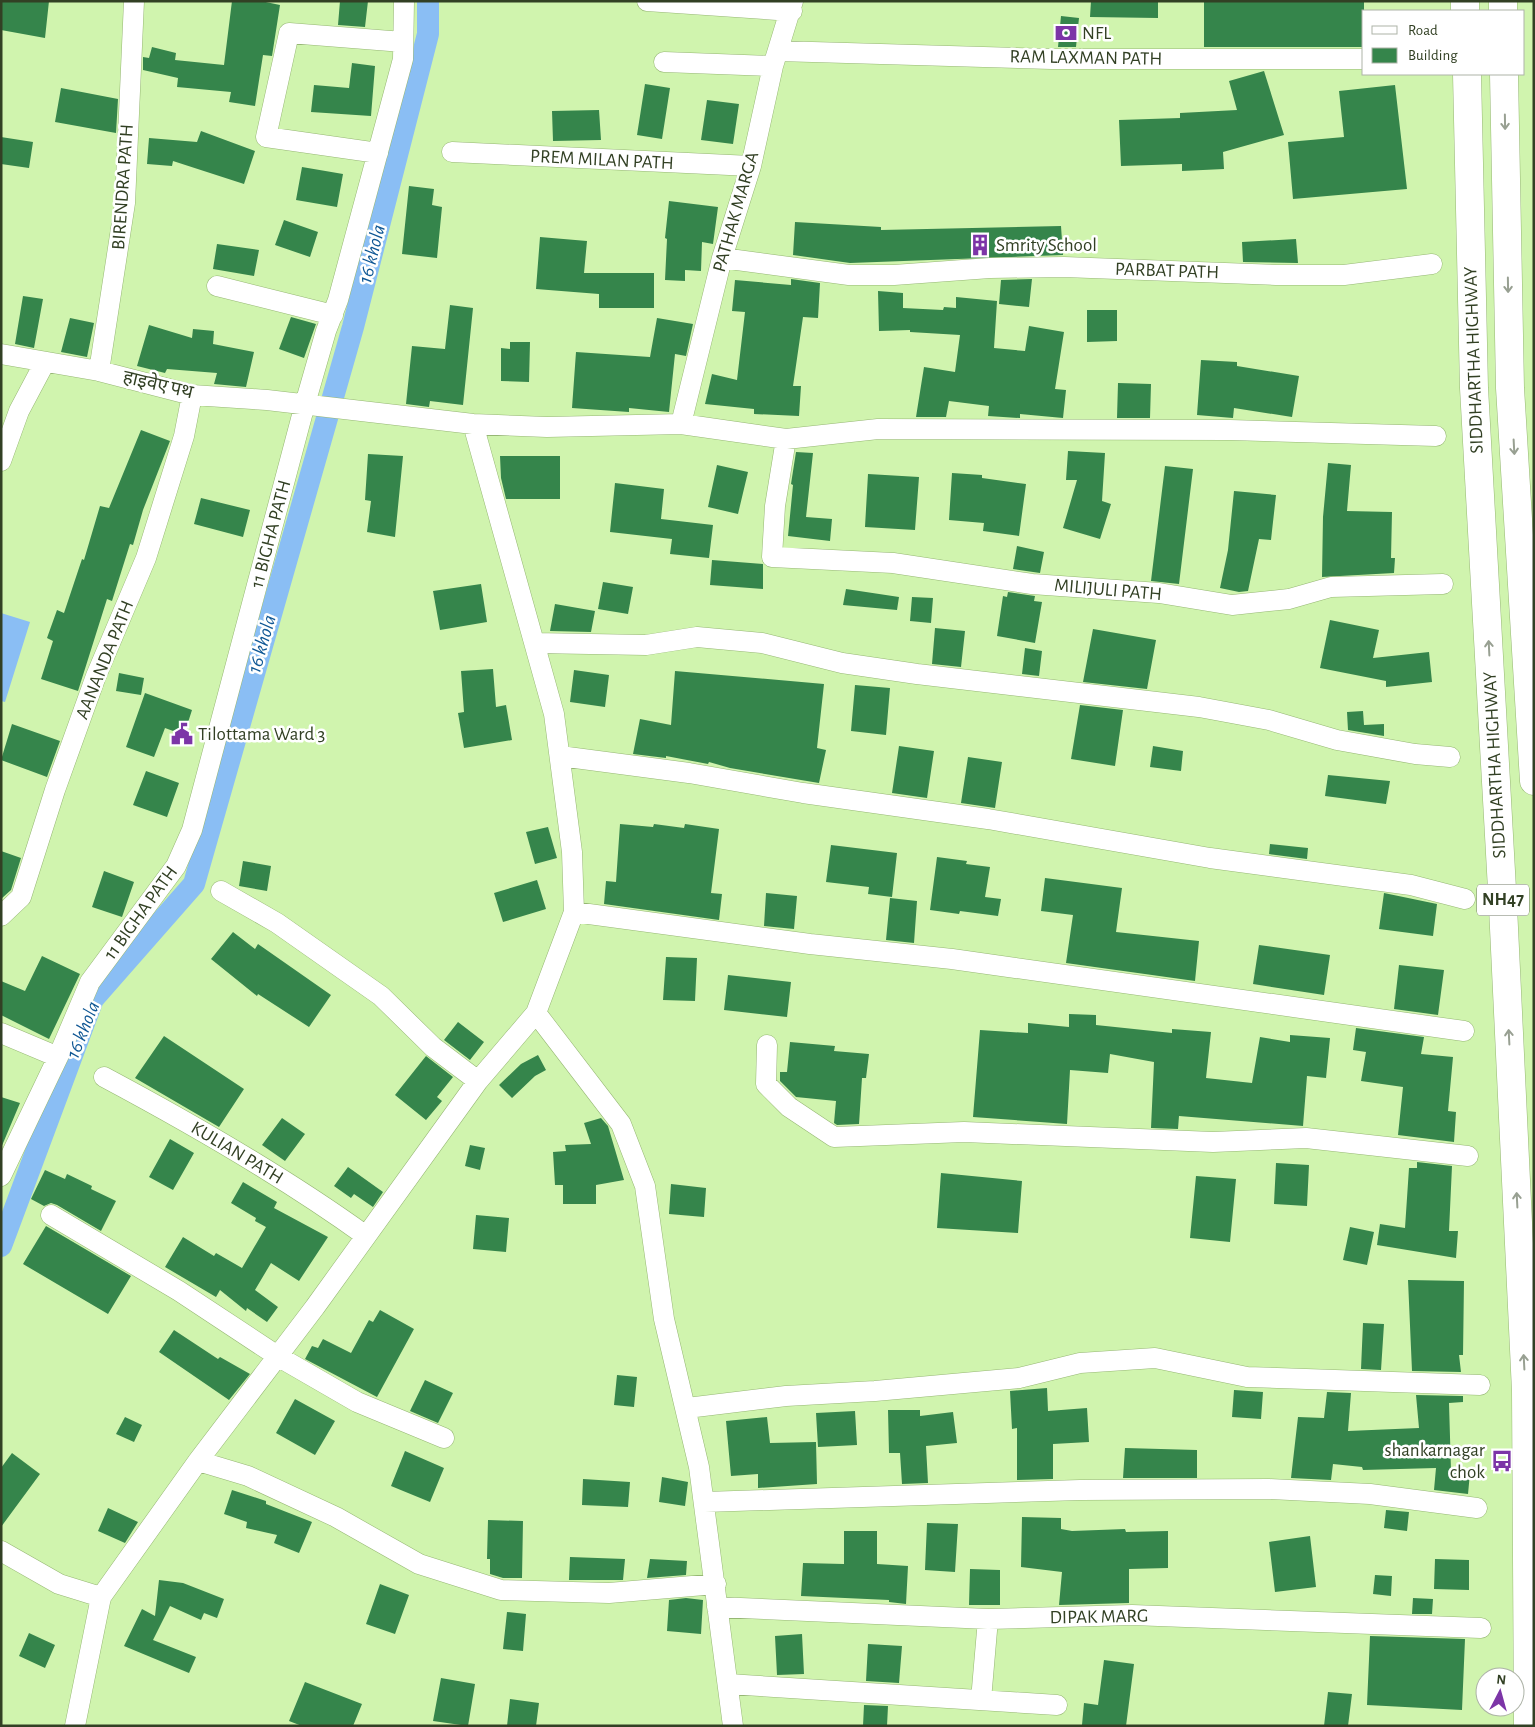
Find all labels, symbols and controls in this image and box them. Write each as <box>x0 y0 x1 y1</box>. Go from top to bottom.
legend <box>1362 10 1525 75</box>
bank icon: NFL <box>1053 20 1079 46</box>
text: Road <box>1408 23 1438 38</box>
place label: NFL <box>1082 24 1111 43</box>
street label: RAM LAXMAN PATH <box>1009 47 1163 69</box>
text: Building <box>1408 48 1458 63</box>
one-way arrow <box>1500 114 1510 130</box>
street label: BIRENDRA PATH <box>109 123 137 251</box>
street label: PREM MILAN PATH <box>530 147 674 173</box>
street label: PATHAK MARGA <box>710 150 762 274</box>
water label: 16 khola <box>355 223 389 285</box>
building icon: Smrity School <box>967 232 993 258</box>
place label: Smrity School <box>996 236 1097 255</box>
street label: PARBAT PATH <box>1115 260 1219 282</box>
street label: SIDDHARTHA HIGHWAY <box>1461 266 1487 454</box>
one-way arrow <box>1503 276 1513 293</box>
street label: हाइवेए पथ <box>121 365 196 402</box>
one-way arrow <box>1509 439 1518 455</box>
street label: 11 BIGHA PATH <box>247 478 295 590</box>
street label: MILIJULI PATH <box>1053 576 1163 604</box>
street label: AANANDA PATH <box>73 598 137 722</box>
water label: 16 khola <box>244 613 280 675</box>
one-way arrow <box>1484 640 1493 656</box>
street label: SIDDHARTHA HIGHWAY <box>1481 671 1509 859</box>
public building icon: Tilottama Ward 3 <box>169 721 195 747</box>
place label: Tilottama Ward 3 <box>198 725 325 744</box>
street label: 11 BIGHA PATH <box>101 863 181 963</box>
road number: NH47 <box>1477 884 1529 916</box>
water label: 16 khola <box>63 999 103 1061</box>
one-way arrow <box>1505 1030 1514 1046</box>
street label: KULIAN PATH <box>188 1118 286 1188</box>
one-way arrow <box>1512 1192 1521 1208</box>
one-way arrow <box>1520 1354 1529 1370</box>
place label: shankarnagar chok <box>1384 1441 1485 1482</box>
bus stop icon: shankarnagar chok <box>1489 1448 1515 1474</box>
street label: DIPAK MARG <box>1050 1607 1148 1627</box>
north arrow <box>1475 1667 1525 1717</box>
text: N <box>1496 1673 1507 1688</box>

